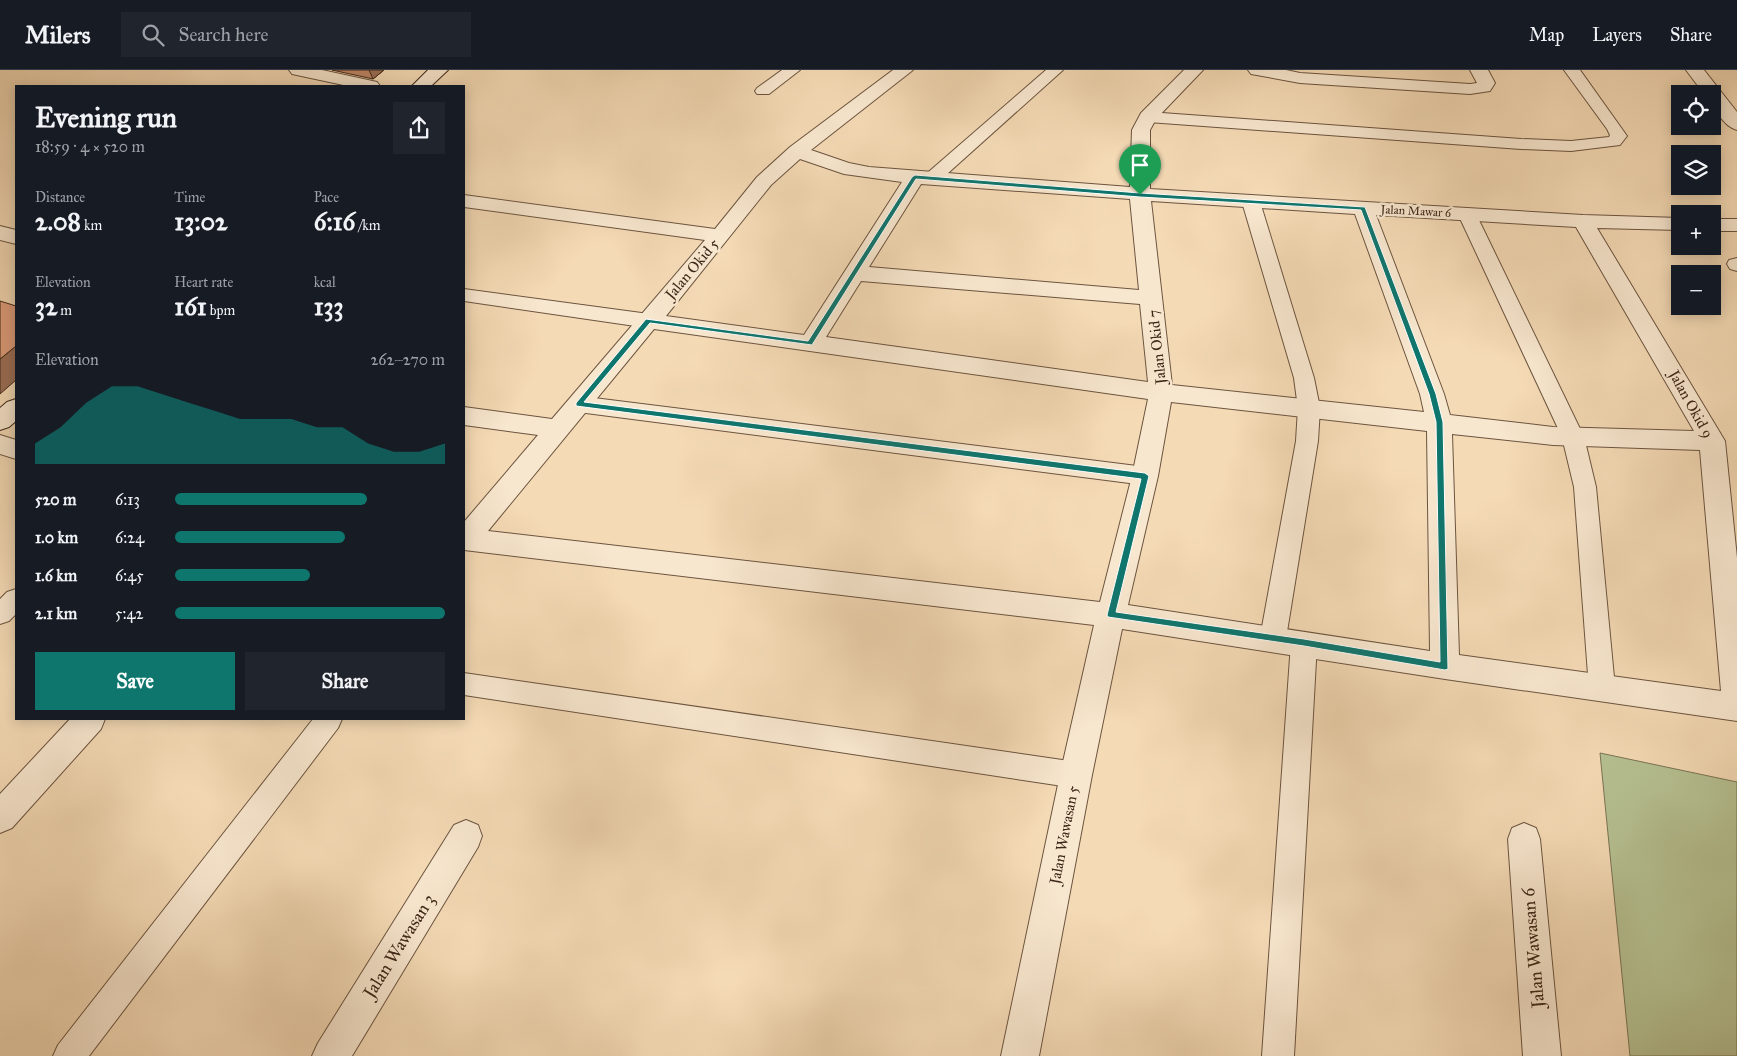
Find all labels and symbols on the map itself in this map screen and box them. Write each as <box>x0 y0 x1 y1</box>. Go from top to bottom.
pin <box>1119 144 1161 195</box>
street label: Jalan Mawar 6 <box>1378 202 1452 221</box>
street label: Jalan Okid 5 <box>660 235 723 305</box>
street label: Jalan Okid 7 <box>1144 309 1171 387</box>
street label: Jalan Okid 9 <box>1663 365 1717 442</box>
street label: Jalan Wawasan 5 <box>1045 784 1083 888</box>
street label: Jalan Wawasan 6 <box>1517 886 1550 1011</box>
street label: Jalan Wawasan 3 <box>357 890 441 1004</box>

